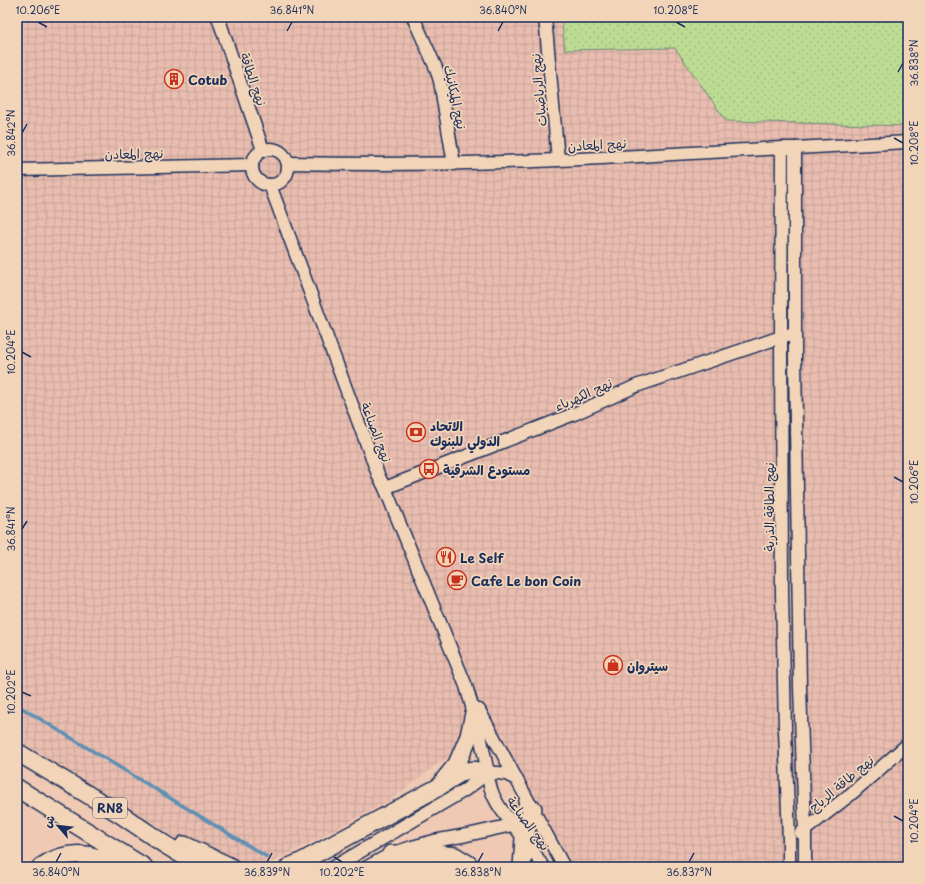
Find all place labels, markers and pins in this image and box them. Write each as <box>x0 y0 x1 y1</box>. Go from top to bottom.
building icon: Cotub <box>163 68 185 90</box>
place label: Cotub <box>188 70 227 89</box>
place label: الاتحاد الدولي للبنوك <box>430 416 500 454</box>
bank icon: الاتحاد الدولي للبنوك <box>405 421 427 443</box>
bus stop icon: مستودع الشرقية <box>418 458 440 480</box>
place label: مستودع الشرقية <box>443 460 530 479</box>
restaurant icon: Le Self <box>435 546 457 568</box>
place label: Le Self <box>460 548 505 567</box>
cafe icon: Cafe Le bon Coin <box>446 569 468 591</box>
place label: Cafe Le bon Coin <box>471 571 581 590</box>
shop icon: سيتروان <box>602 654 624 676</box>
place label: سيتروان <box>627 656 668 675</box>

